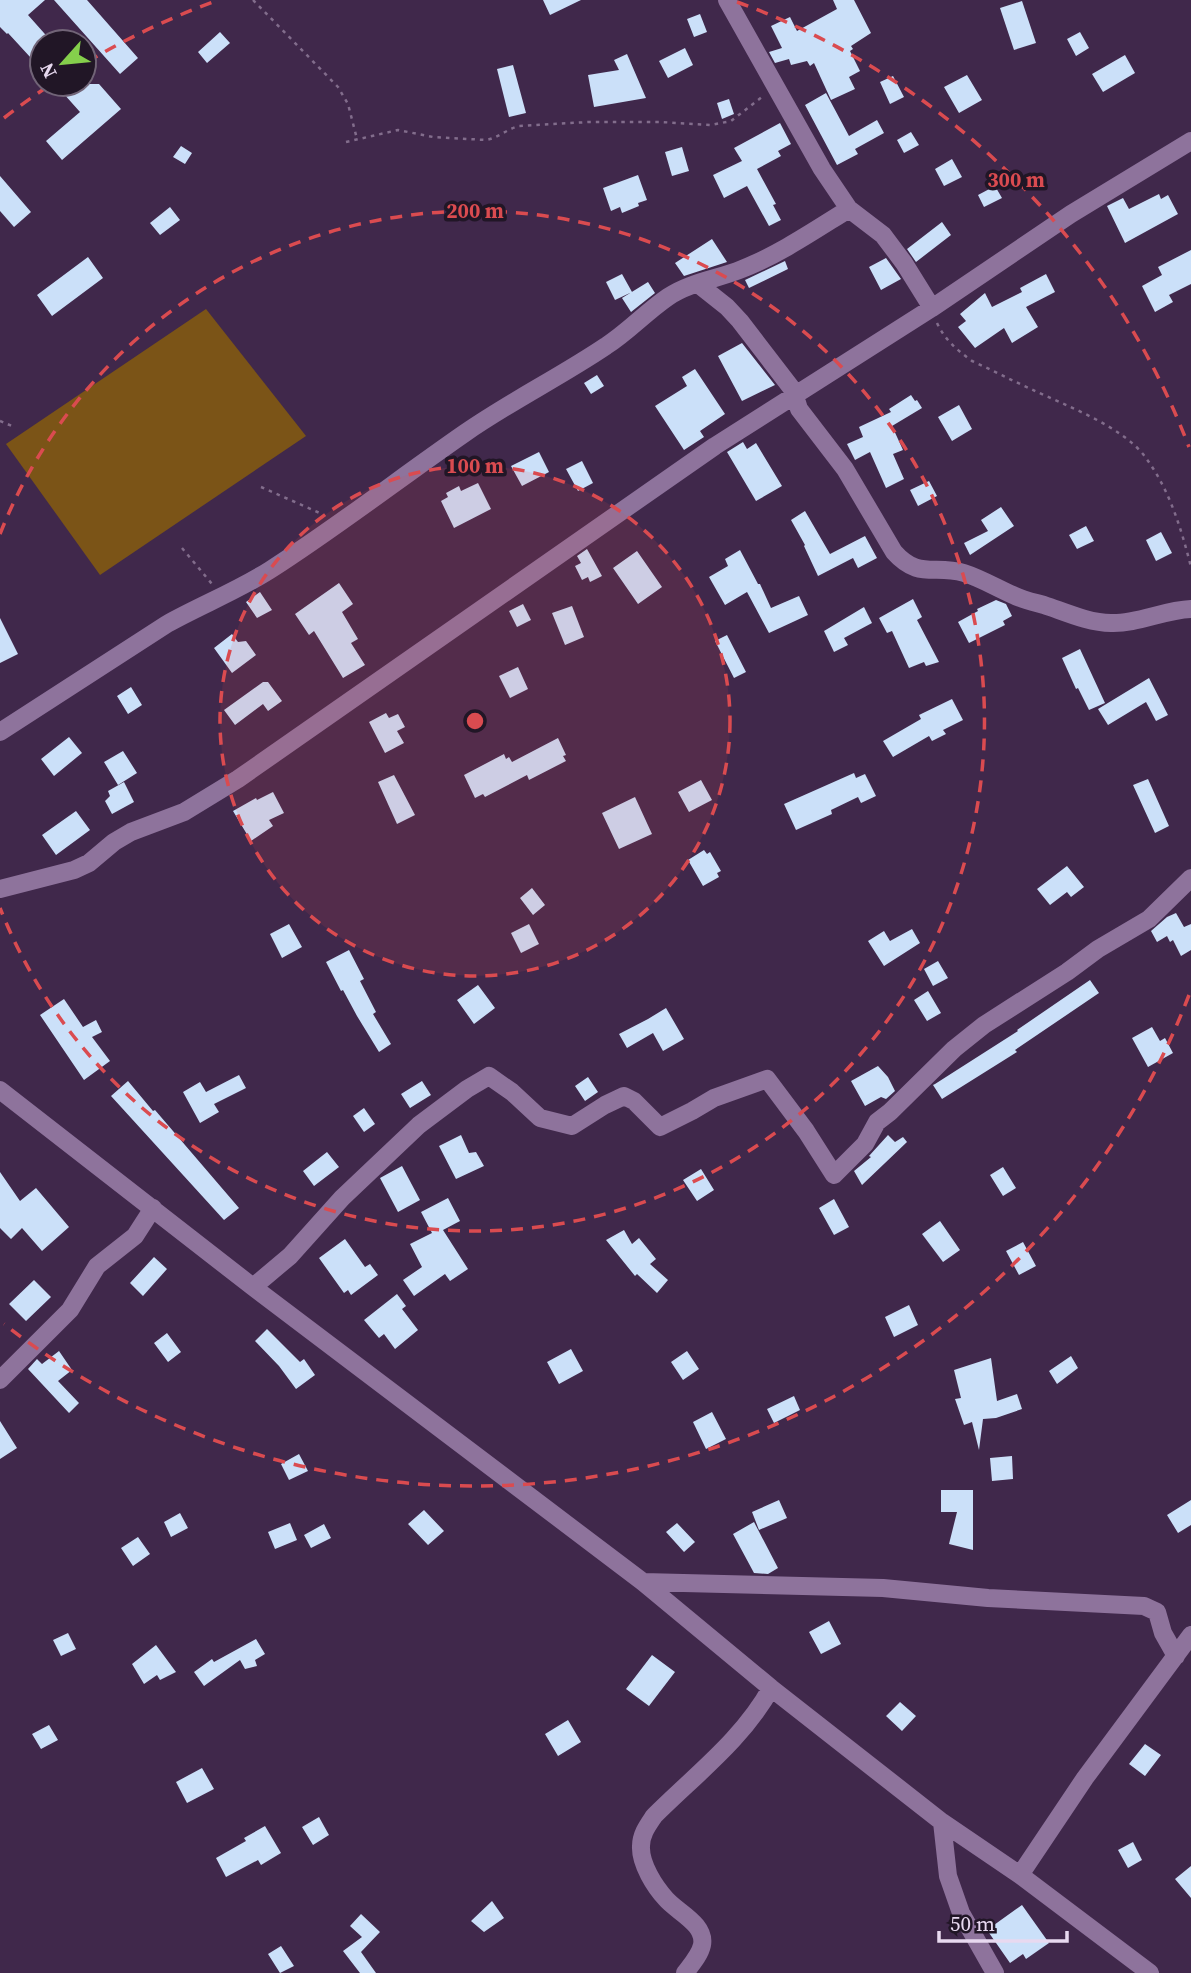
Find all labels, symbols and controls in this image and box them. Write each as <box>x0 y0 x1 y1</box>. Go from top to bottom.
north arrow <box>28 28 98 98</box>
text: N <box>33 59 63 83</box>
text: 300 m <box>987 165 1045 194</box>
text: 200 m <box>446 196 504 225</box>
text: 100 m <box>446 451 504 480</box>
centre of rings <box>463 709 487 733</box>
scale bar <box>939 1899 1067 1943</box>
text: 50 m <box>950 1909 995 1938</box>

